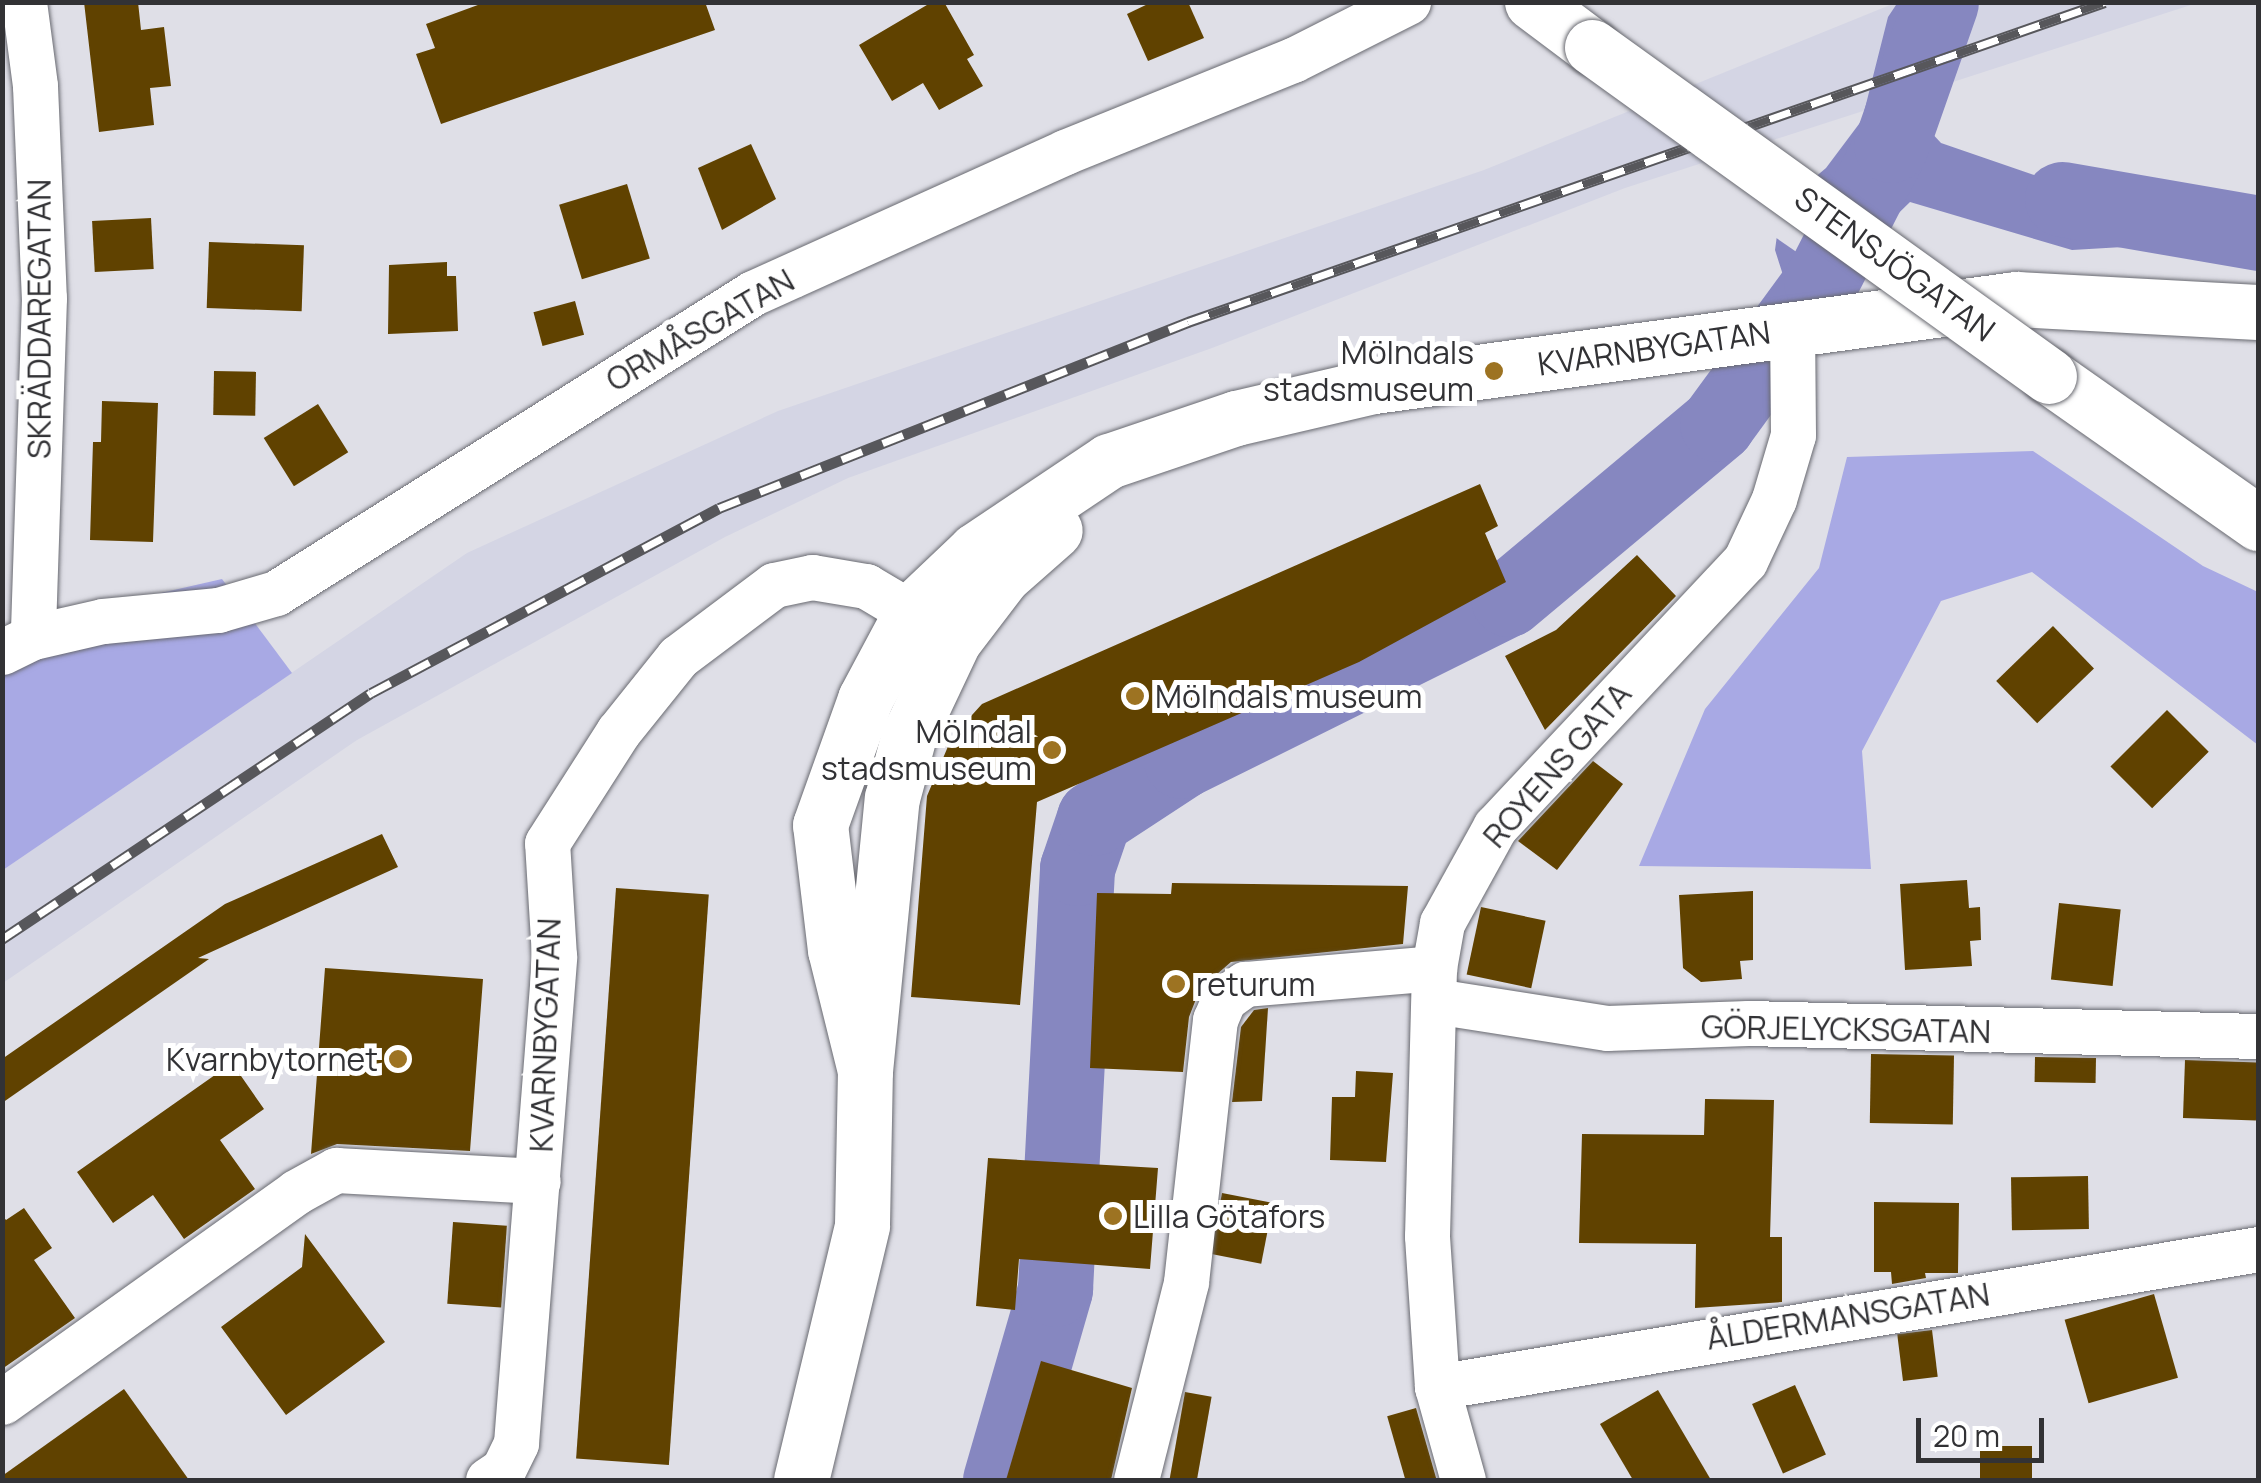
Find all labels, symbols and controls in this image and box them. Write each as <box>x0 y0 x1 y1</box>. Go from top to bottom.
street label: SKRÄDDAREGATAN <box>20 179 58 459</box>
street label: STENSJÖGATAN <box>1788 179 2002 349</box>
street label: ORMÅSGATAN <box>599 261 801 399</box>
street label: KVARNBYGATAN <box>1535 313 1773 383</box>
place label: Mölndals stadsmuseum <box>1263 334 1474 409</box>
marker: Mölndals stadsmuseum <box>1483 360 1505 382</box>
street label: ROYENS GATA <box>1475 675 1639 855</box>
place label: Mölndals museum <box>1155 677 1422 715</box>
marker: Mölndals museum <box>1124 685 1146 707</box>
place label: Mölndal stadsmuseum <box>821 713 1032 788</box>
marker: Mölndal stadsmuseum <box>1041 739 1063 761</box>
street label: KVARNBYGATAN <box>522 917 568 1153</box>
place label: returum <box>1196 965 1315 1003</box>
marker: returum <box>1165 973 1187 995</box>
street label: GÖRJELYCKSGATAN <box>1701 1007 1991 1051</box>
place label: Kvarnbytornet <box>166 1040 378 1078</box>
marker: Kvarnbytornet <box>387 1048 409 1070</box>
place label: Lilla Götafors <box>1133 1197 1325 1235</box>
marker: Lilla Götafors <box>1102 1205 1124 1227</box>
street label: ÅLDERMANSGATAN <box>1704 1275 1992 1357</box>
scale bar <box>1921 1398 2048 1460</box>
text: 20 m <box>1933 1415 2000 1456</box>

